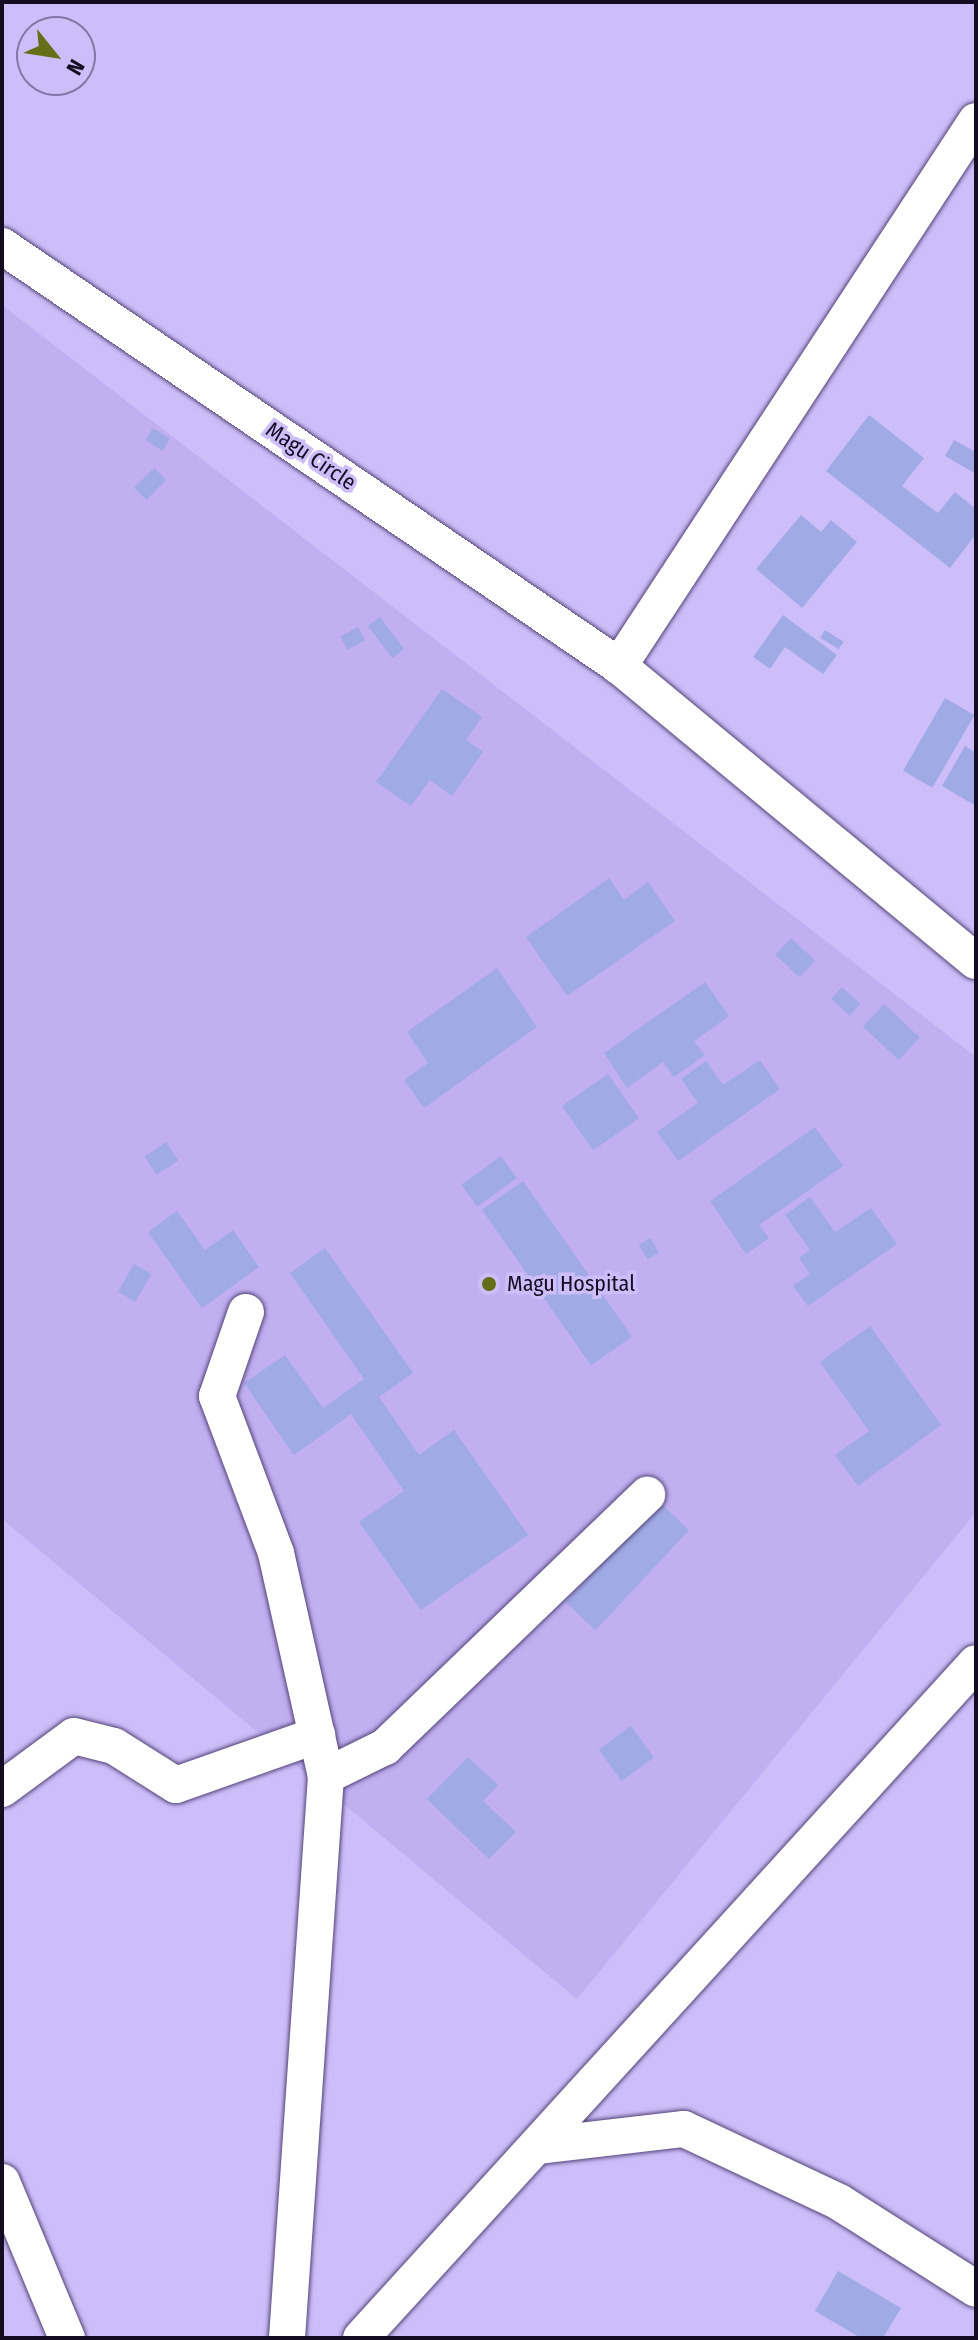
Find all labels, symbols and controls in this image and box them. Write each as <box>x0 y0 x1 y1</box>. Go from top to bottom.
north arrow <box>16 16 96 96</box>
text: N <box>60 55 90 80</box>
street label: Magu Circle <box>261 416 361 496</box>
place label: Magu Hospital <box>507 1271 635 1297</box>
marker: Magu Hospital <box>478 1273 500 1295</box>

